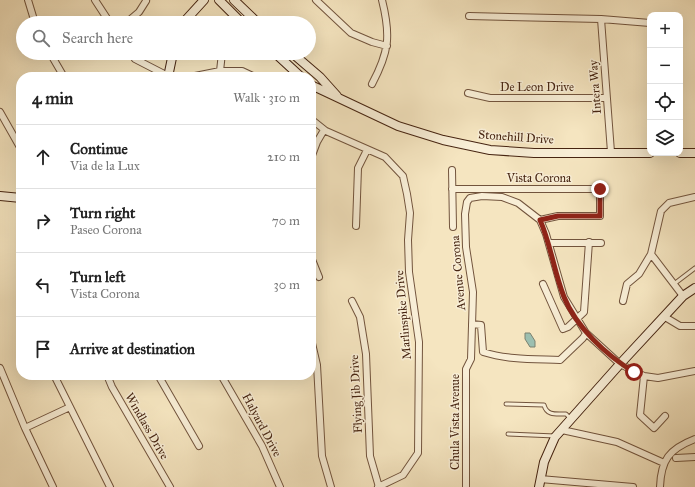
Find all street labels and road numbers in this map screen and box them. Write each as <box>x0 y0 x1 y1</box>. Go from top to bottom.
street label: Intera Way <box>586 59 604 115</box>
street label: De Leon Drive <box>500 80 574 94</box>
street label: Stonehill Drive <box>478 127 554 147</box>
street label: Vista Corona <box>506 171 572 185</box>
street label: Avenue Corona <box>448 234 468 312</box>
street label: Marlinspike Drive <box>392 270 414 360</box>
street label: Flying Jib Drive <box>347 354 366 434</box>
street label: Chula Vista Avenue <box>448 374 462 470</box>
street label: Windlass Drive <box>122 390 172 462</box>
street label: Halyard Drive <box>239 391 285 459</box>

